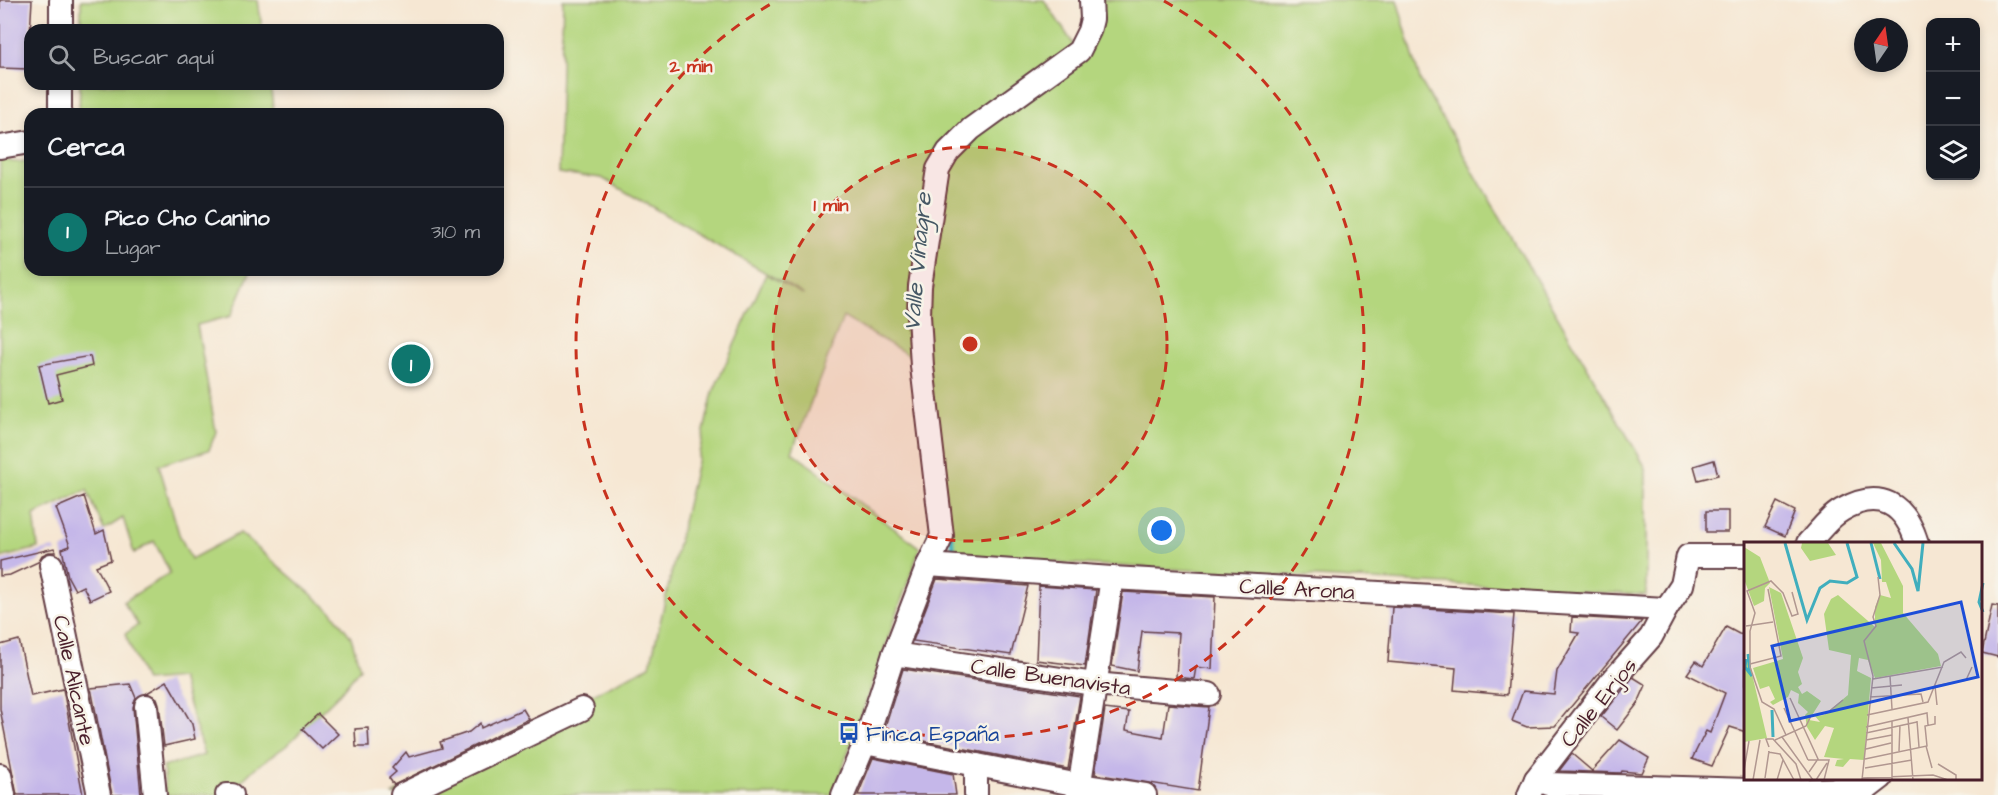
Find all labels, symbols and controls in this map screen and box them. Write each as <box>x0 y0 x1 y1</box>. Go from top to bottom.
north arrow <box>1854 18 1908 72</box>
map controls <box>1926 18 1980 180</box>
button: + <box>1926 18 1980 72</box>
search box <box>24 24 504 90</box>
icon: search <box>45 41 78 74</box>
text: Buscar aquí <box>93 42 214 73</box>
text: 2 min <box>668 54 713 79</box>
button: − <box>1926 72 1980 126</box>
button: layers <box>1926 126 1980 180</box>
text: Cerca <box>48 129 125 165</box>
water label: Valle Vinagre <box>895 190 942 333</box>
text: 1 min <box>813 193 849 218</box>
text: Pico Cho Canino <box>105 203 270 234</box>
text: 1 <box>66 218 69 246</box>
text: 310 m <box>431 218 480 246</box>
text: Lugar <box>105 234 161 262</box>
centre of rings <box>960 334 980 354</box>
pin: 1 <box>392 342 430 386</box>
your location <box>1147 516 1176 545</box>
inset map <box>1744 542 1983 780</box>
street label: Calle Arona <box>1239 571 1355 608</box>
street label: Calle Alicante <box>45 612 102 748</box>
street label: Calle Buenavista <box>969 651 1133 704</box>
street label: Calle Erjos <box>1553 652 1645 754</box>
place label: Finca España <box>866 719 999 750</box>
bus stop icon: Finca España <box>837 721 861 745</box>

